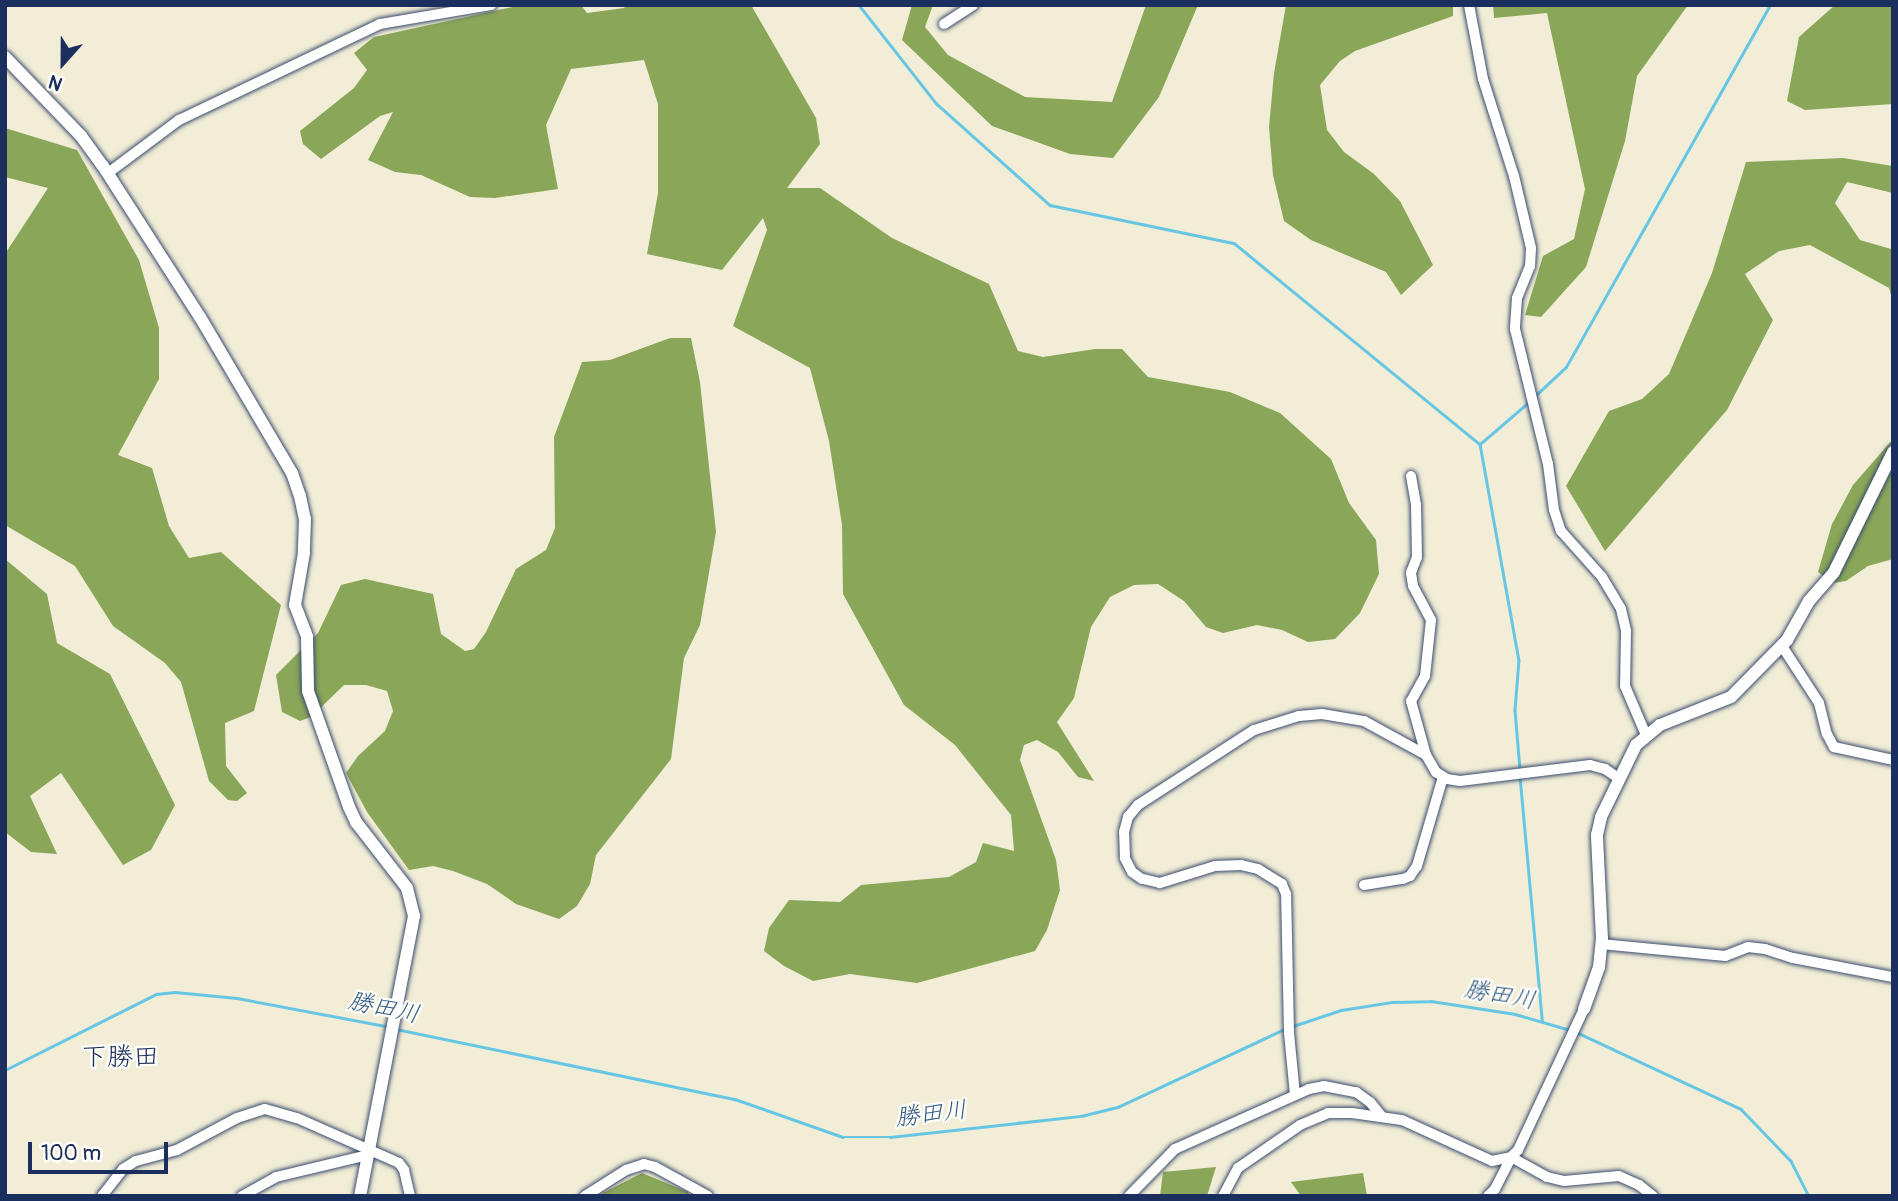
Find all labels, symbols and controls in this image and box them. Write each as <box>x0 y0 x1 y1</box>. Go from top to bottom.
north arrow <box>28 28 98 98</box>
text: N <box>45 69 66 96</box>
water label: 勝田川 <box>1462 975 1538 1015</box>
water label: 勝田川 <box>346 986 422 1030</box>
district label: 下勝田 <box>81 1042 159 1074</box>
water label: 勝田川 <box>894 1095 968 1133</box>
scale bar <box>32 1128 172 1172</box>
text: 100 m <box>41 1140 101 1167</box>

